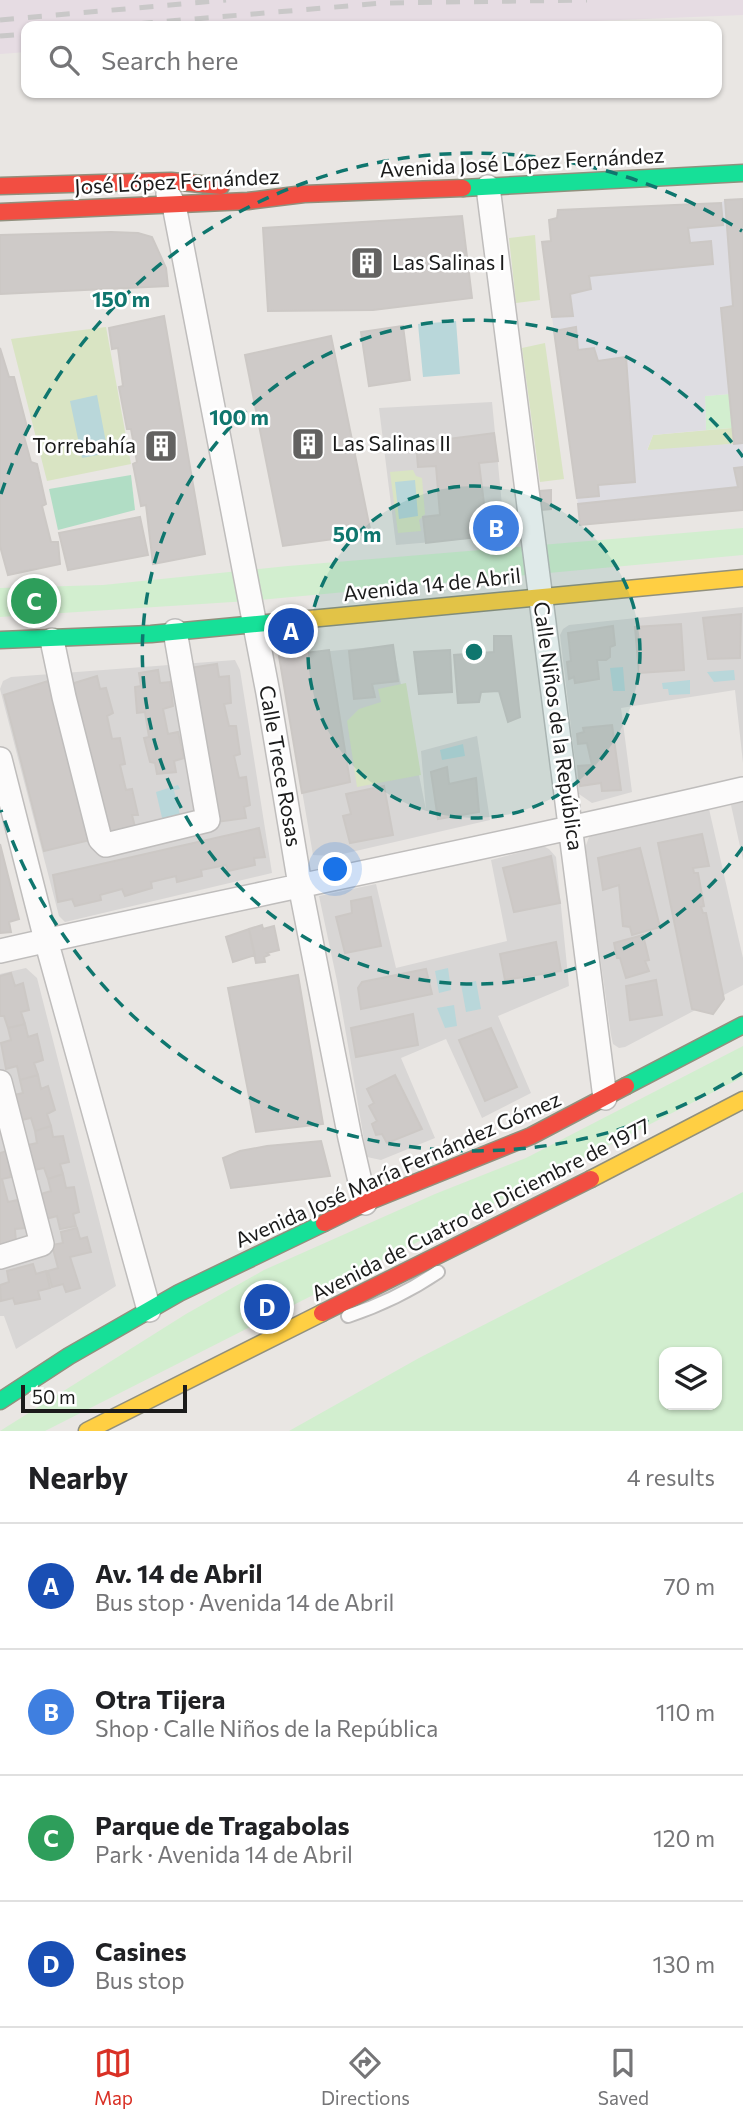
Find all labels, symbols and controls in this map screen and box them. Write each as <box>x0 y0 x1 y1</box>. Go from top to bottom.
search box <box>21 21 722 98</box>
icon: search <box>45 41 83 79</box>
text: Search here <box>101 44 239 75</box>
street label: Avenida José López Fernández <box>379 142 665 181</box>
street label: José López Fernández <box>74 163 280 198</box>
building icon: Las Salinas I <box>348 244 386 282</box>
place label: Las Salinas I <box>392 249 505 274</box>
text: 150 m <box>92 286 150 311</box>
text: 100 m <box>209 404 269 429</box>
building icon: Las Salinas II <box>289 425 327 463</box>
building icon: Torrebahía <box>142 427 180 465</box>
place label: Las Salinas II <box>332 430 451 455</box>
place label: Torrebahía <box>32 432 136 457</box>
pin: B <box>473 502 519 554</box>
text: 50 m <box>333 521 381 546</box>
street label: Avenida 14 de Abril <box>342 562 522 605</box>
pin: C <box>11 575 57 627</box>
street label: Calle Niños de la República <box>530 600 589 852</box>
pin: A <box>268 605 314 657</box>
centre of rings <box>462 640 486 664</box>
street label: Calle Trece Rosas <box>255 683 308 848</box>
your location <box>318 852 352 886</box>
street label: Avenida José María Fernández Gómez <box>231 1085 564 1252</box>
street label: Avenida de Cuatro de Diciembre de 1977 <box>307 1112 654 1305</box>
pin: D <box>244 1281 290 1333</box>
map controls <box>659 1347 722 1410</box>
button: layers <box>659 1347 722 1410</box>
scale bar <box>21 1382 187 1414</box>
text: 50 m <box>32 1385 76 1408</box>
text: Nearby <box>28 1458 128 1495</box>
text: 4 results <box>627 1463 715 1491</box>
text: Av. 14 de Abril <box>95 1557 263 1588</box>
text: A <box>43 1572 59 1600</box>
text: 70 m <box>663 1572 715 1600</box>
text: Bus stop · Avenida 14 de Abril <box>95 1588 394 1616</box>
text: Otra Tijera <box>95 1683 225 1714</box>
text: B <box>43 1698 59 1726</box>
text: 110 m <box>656 1698 715 1726</box>
text: Shop · Calle Niños de la República <box>95 1714 438 1742</box>
text: Parque de Tragabolas <box>95 1809 350 1840</box>
text: C <box>43 1824 59 1852</box>
text: 120 m <box>653 1824 715 1852</box>
text: Park · Avenida 14 de Abril <box>95 1840 353 1868</box>
text: Casines <box>95 1935 187 1966</box>
text: D <box>43 1950 59 1978</box>
text: 130 m <box>653 1950 715 1978</box>
text: Bus stop <box>95 1966 185 1994</box>
tab: Map <box>94 2044 133 2109</box>
tab: Directions <box>321 2044 410 2109</box>
tab: Saved <box>598 2044 649 2109</box>

